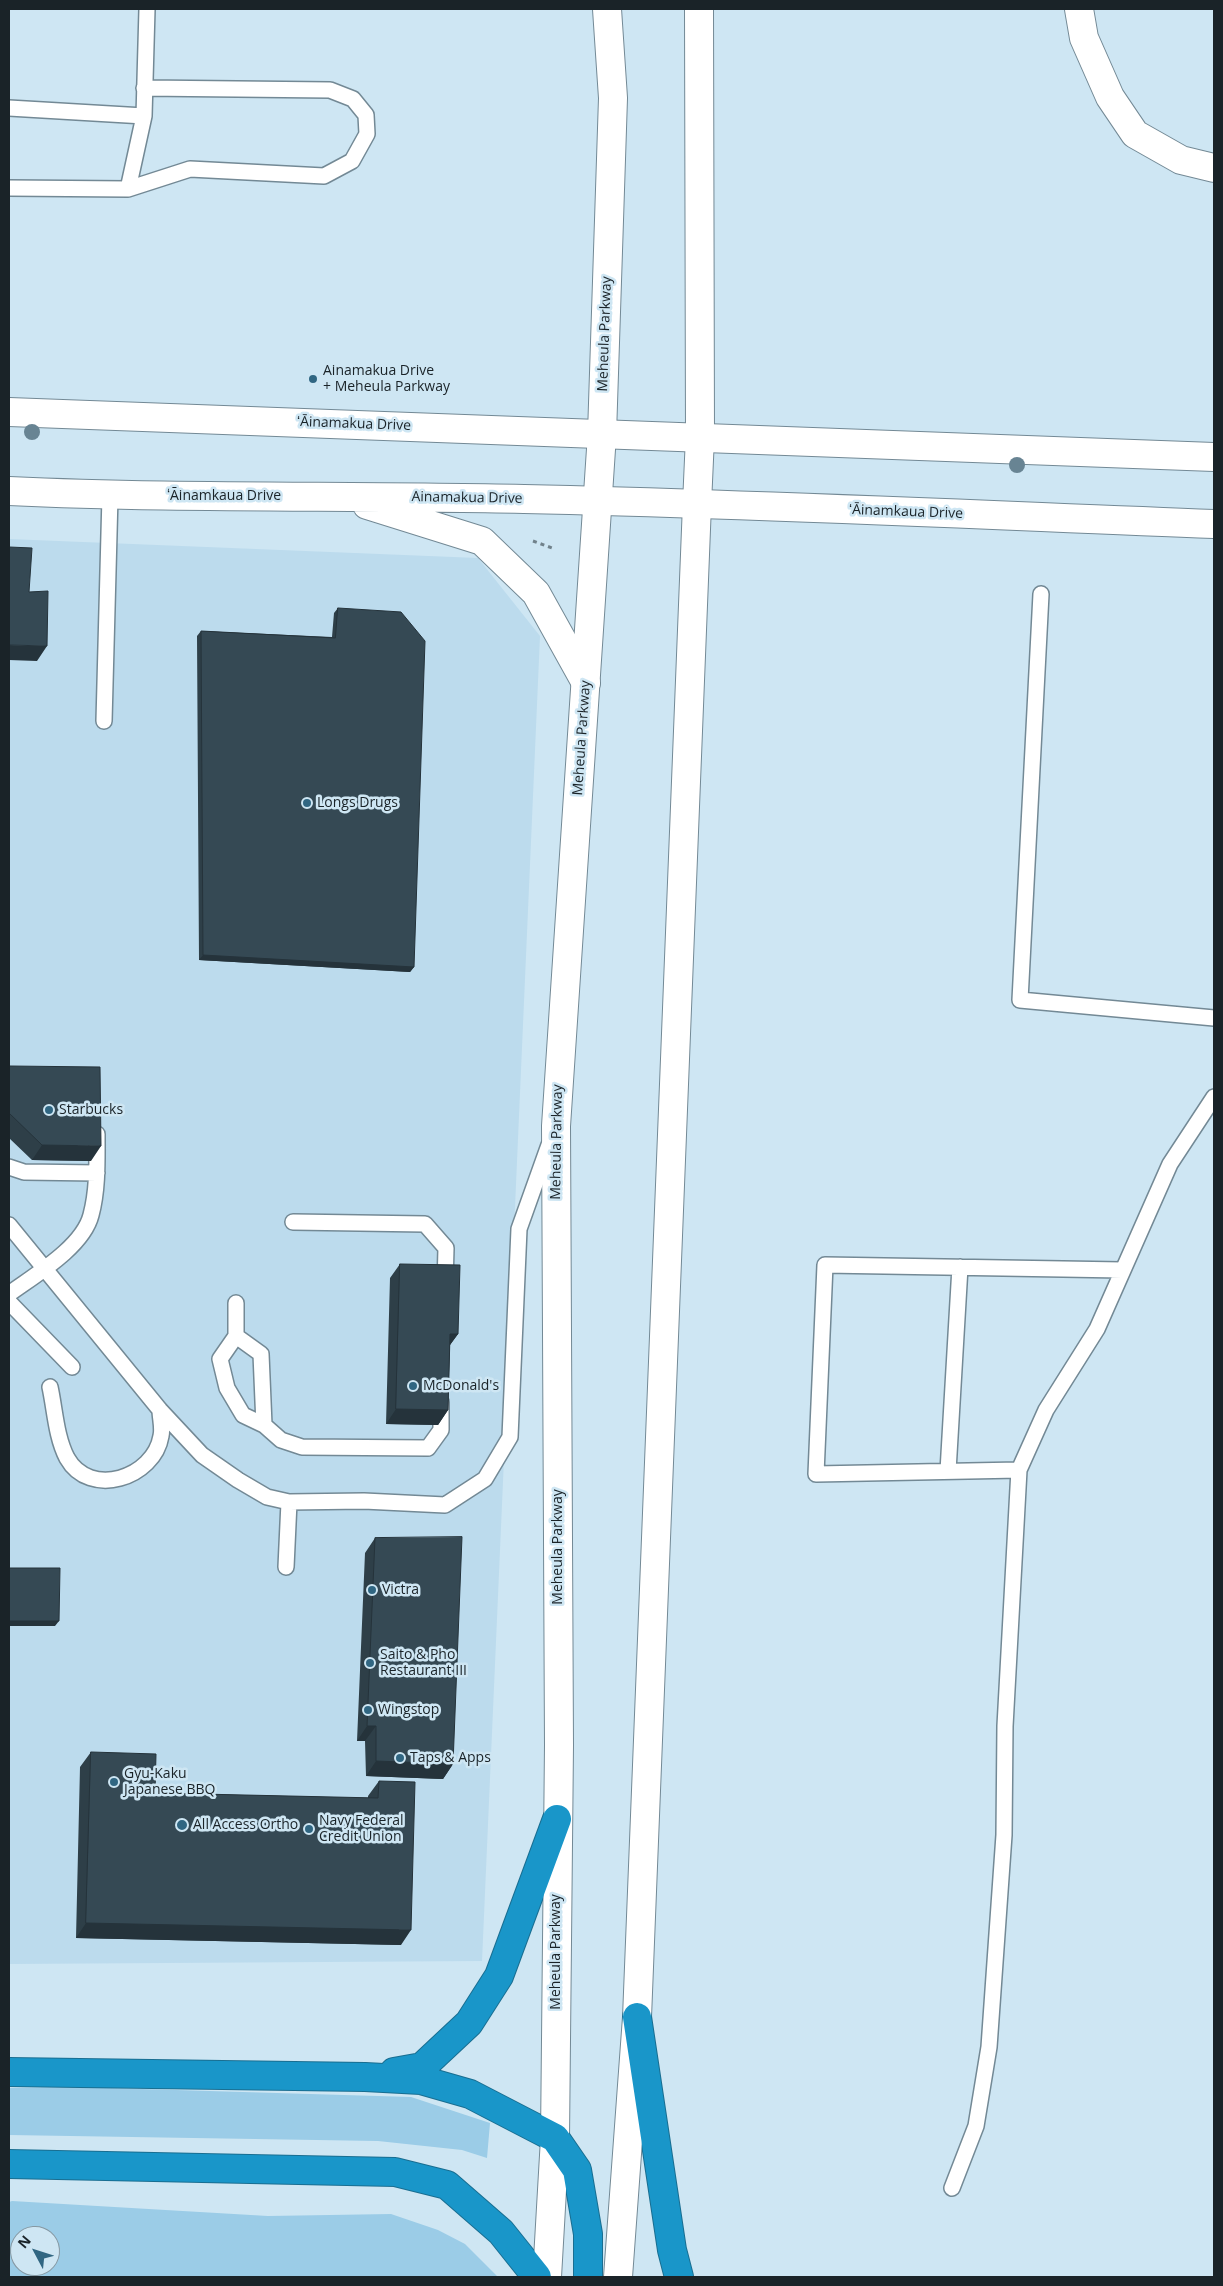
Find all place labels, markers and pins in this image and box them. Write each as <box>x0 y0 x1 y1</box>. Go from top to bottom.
place label: Ainamakua Drive + Meheula Parkway <box>323 363 450 396</box>
marker: Ainamakua Drive + Meheula Parkway <box>307 373 319 385</box>
place label: Longs Drugs <box>317 795 398 811</box>
marker: Longs Drugs <box>301 797 313 809</box>
place label: Starbucks <box>59 1102 123 1118</box>
marker: Starbucks <box>43 1104 55 1116</box>
place label: McDonald's <box>423 1378 499 1394</box>
marker: McDonald's <box>407 1380 419 1392</box>
place label: Victra <box>382 1582 419 1598</box>
marker: Victra <box>366 1584 378 1596</box>
place label: Saito & Pho Restaurant III <box>380 1647 467 1680</box>
marker: Saito & Pho Restaurant III <box>364 1657 376 1669</box>
place label: Wingstop <box>378 1702 439 1718</box>
marker: Wingstop <box>362 1704 374 1716</box>
place label: Taps & Apps <box>410 1750 491 1766</box>
marker: Taps & Apps <box>394 1752 406 1764</box>
place label: Gyu-Kaku Japanese BBQ <box>124 1766 215 1798</box>
marker: Gyu-Kaku Japanese BBQ <box>108 1776 120 1788</box>
place label: Navy Federal Credit Union <box>319 1813 404 1845</box>
place label: All Access Ortho <box>193 1817 298 1833</box>
marker: All Access Ortho <box>175 1818 189 1832</box>
marker: Navy Federal Credit Union <box>303 1823 315 1835</box>

